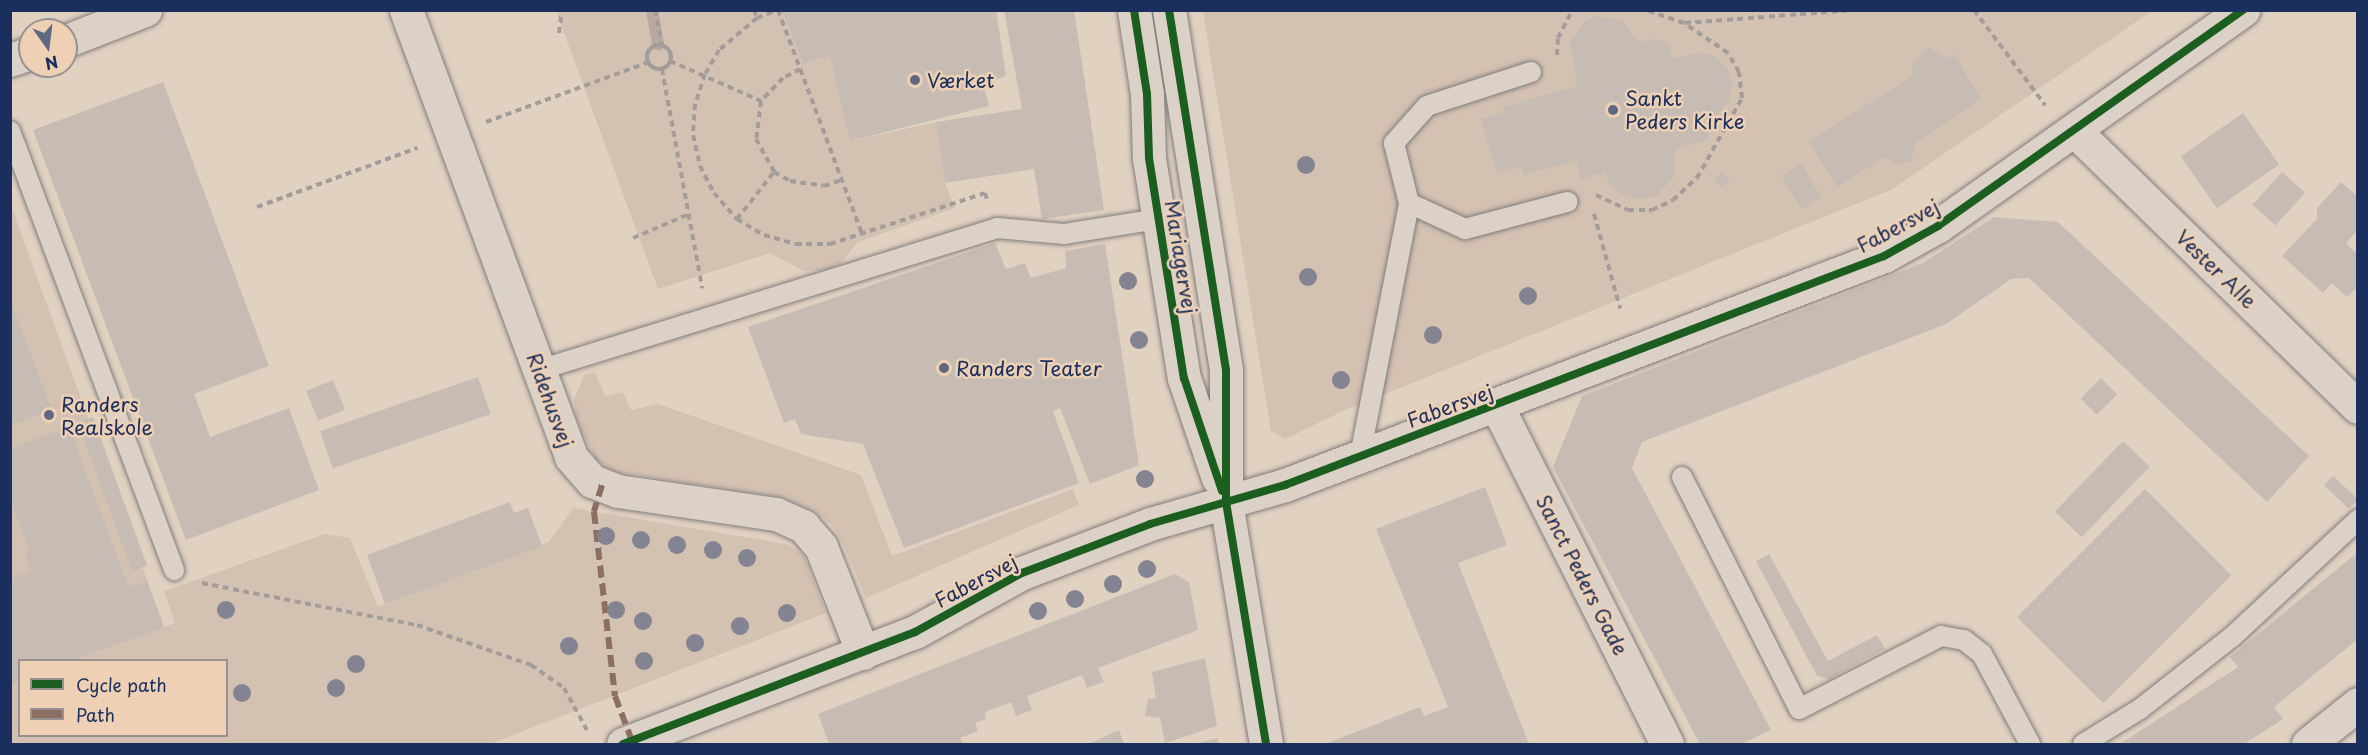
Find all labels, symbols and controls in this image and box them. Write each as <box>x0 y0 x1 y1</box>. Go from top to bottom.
north arrow <box>18 18 78 78</box>
text: N <box>43 50 61 77</box>
place label: Værket <box>927 68 994 92</box>
marker: Værket <box>908 73 922 87</box>
place label: Sankt Peders Kirke <box>1625 86 1745 133</box>
marker: Sankt Peders Kirke <box>1606 103 1620 117</box>
street label: Fabersvej <box>1853 194 1943 258</box>
street label: Mariagervej <box>1160 199 1202 315</box>
street label: Vester Alle <box>2170 224 2262 314</box>
street label: Ridehusvej <box>522 349 578 451</box>
place label: Randers Teater <box>956 356 1103 380</box>
marker: Randers Teater <box>937 361 951 375</box>
street label: Fabersvej <box>1404 379 1496 433</box>
place label: Randers Realskole <box>61 392 153 439</box>
marker: Randers Realskole <box>42 408 56 422</box>
street label: Sanct Peders Gade <box>1531 489 1633 661</box>
street label: Fabersvej <box>931 549 1021 613</box>
legend <box>18 659 228 737</box>
text: Cycle path <box>76 671 167 698</box>
text: Path <box>76 701 115 728</box>

